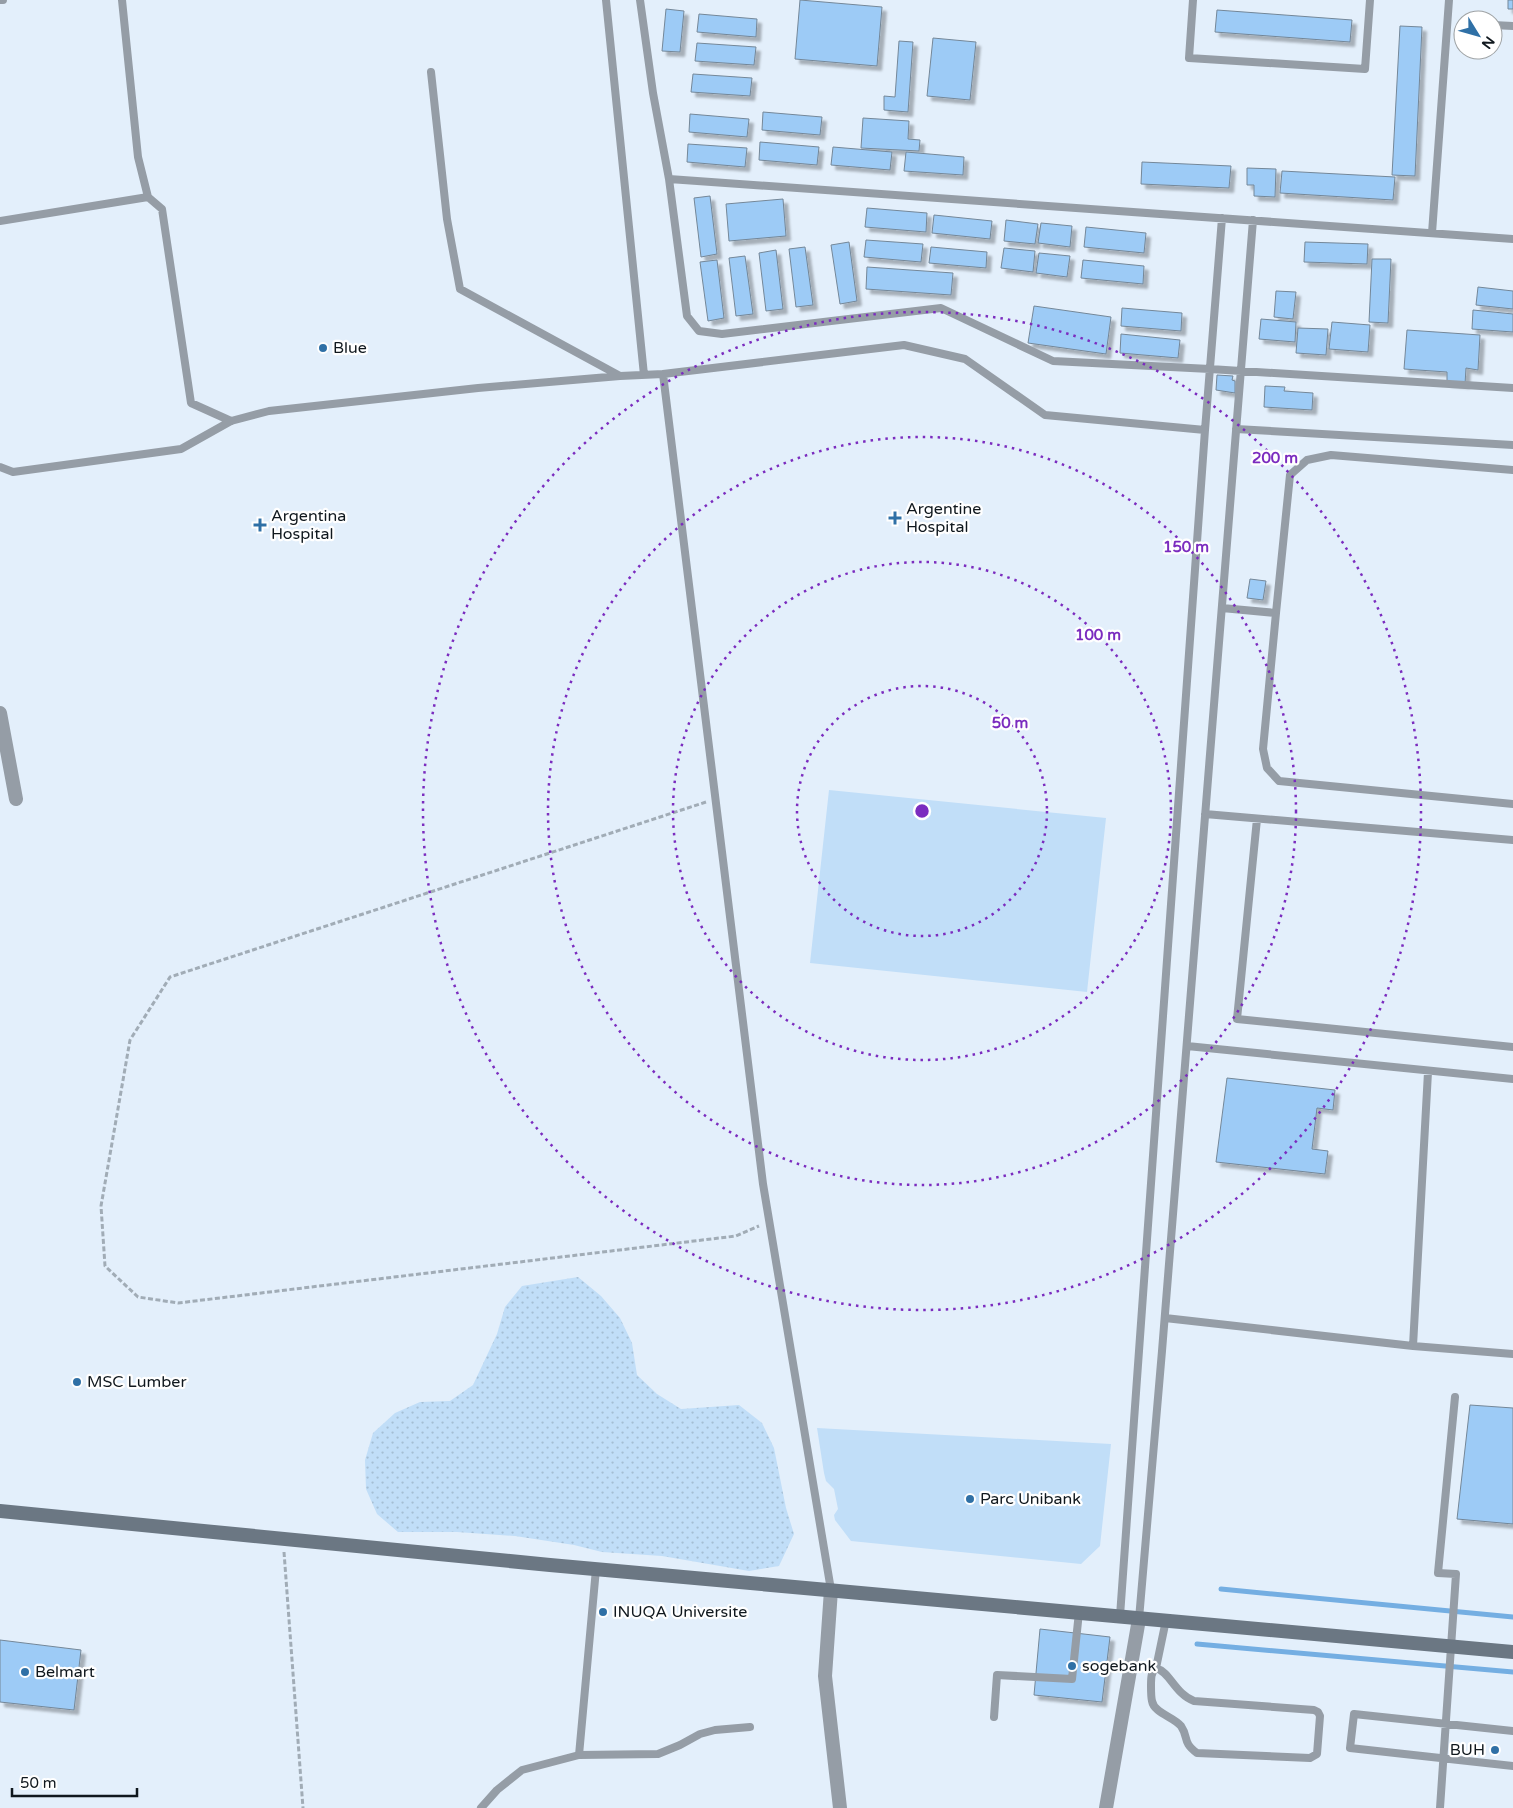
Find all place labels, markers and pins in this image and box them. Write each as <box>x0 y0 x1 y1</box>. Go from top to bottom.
place label: Blue <box>333 338 367 358</box>
marker: Blue <box>317 342 329 354</box>
place label: Argentine Hospital <box>906 499 981 537</box>
place label: Argentina Hospital <box>271 506 346 544</box>
marker: Argentine Hospital <box>888 511 902 525</box>
marker: Argentina Hospital <box>253 518 267 532</box>
centre of rings <box>913 802 931 820</box>
place label: MSC Lumber <box>87 1372 187 1392</box>
marker: MSC Lumber <box>71 1376 83 1388</box>
place label: Parc Unibank <box>980 1489 1081 1509</box>
marker: Parc Unibank <box>964 1493 976 1505</box>
place label: INUQA Universite <box>613 1602 747 1622</box>
marker: INUQA Universite <box>597 1606 609 1618</box>
place label: sogebank <box>1082 1656 1156 1676</box>
marker: sogebank <box>1066 1660 1078 1672</box>
place label: Belmart <box>35 1662 95 1682</box>
marker: Belmart <box>19 1666 31 1678</box>
place label: BUH <box>1450 1740 1485 1760</box>
marker: BUH <box>1489 1744 1501 1756</box>

